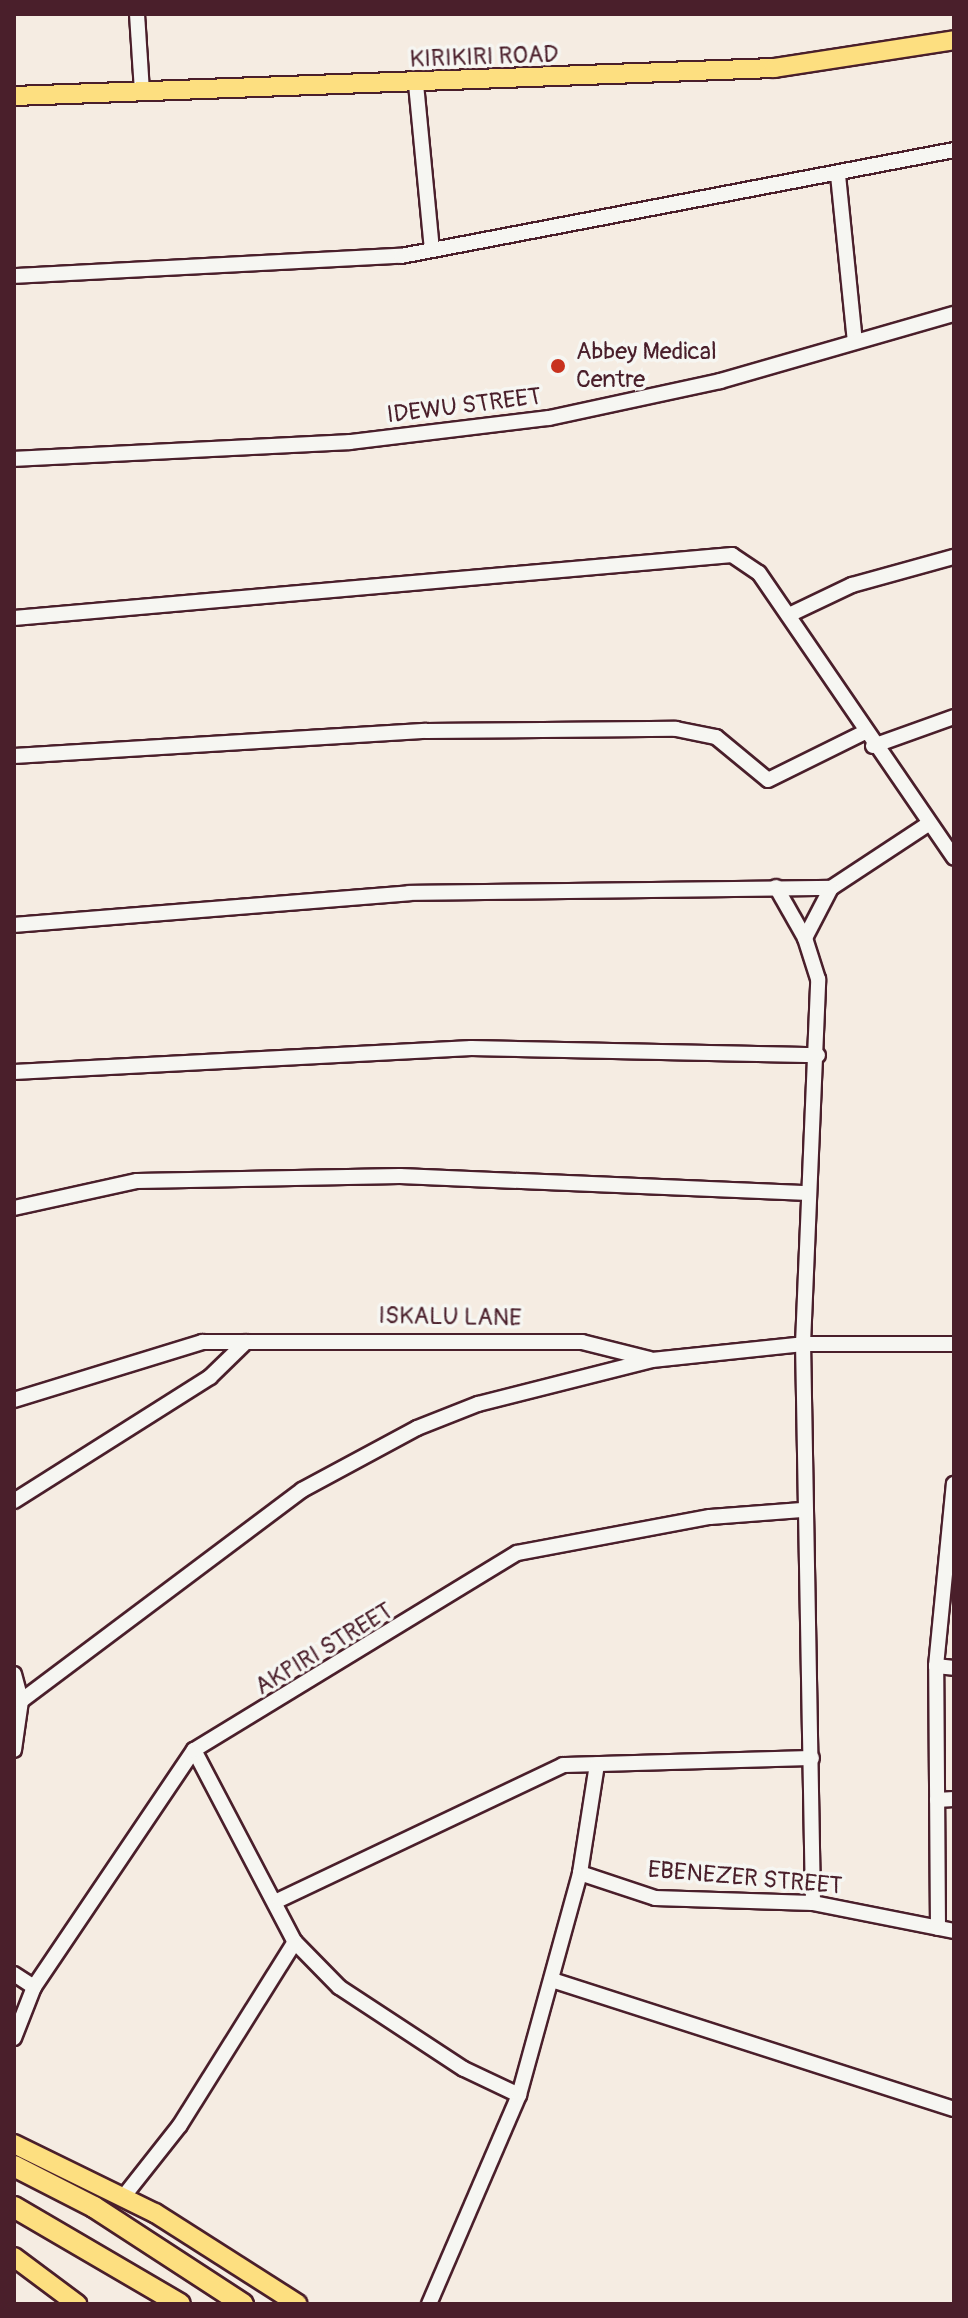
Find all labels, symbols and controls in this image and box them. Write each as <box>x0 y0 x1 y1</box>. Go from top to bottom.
street label: KIRIKIRI ROAD <box>409 40 559 74</box>
place label: Abbey Medical Centre <box>576 338 717 394</box>
marker: Abbey Medical Centre <box>547 355 569 377</box>
street label: IDEWU STREET <box>385 382 543 430</box>
street label: ISKALU LANE <box>378 1301 522 1333</box>
street label: AKPIRI STREET <box>250 1597 398 1701</box>
street label: EBENEZER STREET <box>647 1855 843 1901</box>

